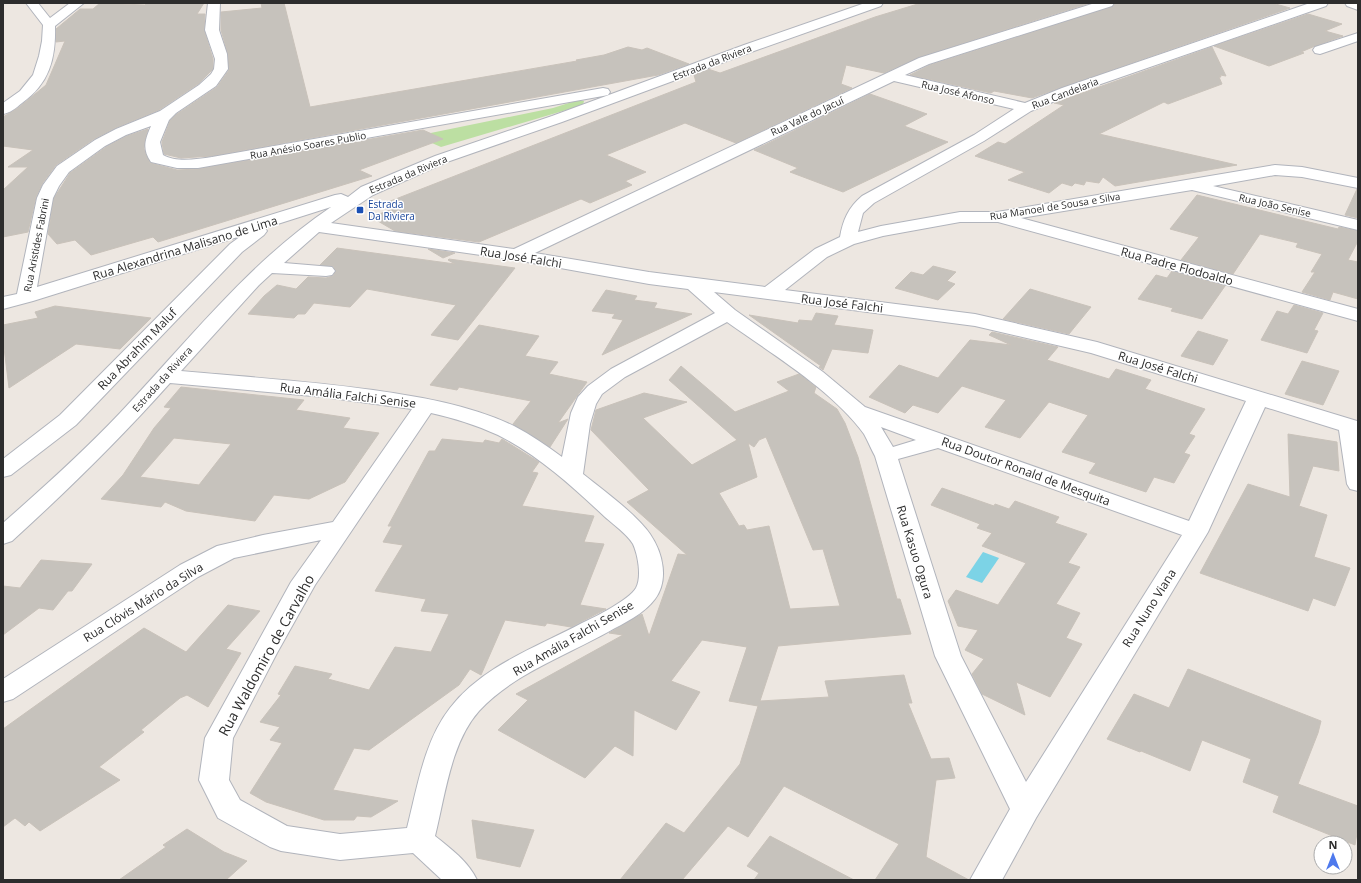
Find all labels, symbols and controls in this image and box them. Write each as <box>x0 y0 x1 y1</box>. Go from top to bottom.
street label: Estrada da Riviera <box>670 40 754 84</box>
street label: Rua Candelaria <box>1030 74 1100 112</box>
street label: Rua José Afonso <box>920 77 996 107</box>
street label: Rua Vale do Jacuí <box>768 93 846 139</box>
street label: Rua Anésio Soares Publio <box>249 128 367 162</box>
street label: Estrada da Riviera <box>367 151 449 197</box>
street label: Rua Manoel de Sousa e Silva <box>989 189 1121 223</box>
street label: Rua João Senise <box>1238 190 1313 220</box>
street label: Rua Aristides Fabrini <box>20 197 52 293</box>
place label: Estrada Da Riviera <box>368 197 415 223</box>
marker: Estrada Da Riviera <box>355 205 365 215</box>
street label: Rua Alexandrina Malisano de Lima <box>90 212 280 284</box>
street label: Rua José Falchi <box>479 242 563 272</box>
street label: Rua Padre Flodoaldo <box>1119 243 1235 289</box>
street label: Rua José Falchi <box>800 290 884 316</box>
street label: Rua Abrahim Maluf <box>94 304 181 394</box>
street label: Estrada da Riviera <box>129 343 195 415</box>
street label: Rua José Falchi <box>1116 347 1200 387</box>
street label: Rua Amália Falchi Senise <box>279 378 417 412</box>
street label: Rua Doutor Ronald de Mesquita <box>939 432 1113 510</box>
street label: Rua Kasuo Ogura <box>893 503 937 601</box>
street label: Rua Clóvis Mário da Silva <box>80 558 206 646</box>
street label: Rua Nuno Viana <box>1118 566 1180 650</box>
street label: Rua Waldomiro de Carvalho <box>214 571 318 739</box>
street label: Rua Amália Falchi Senise <box>509 596 637 680</box>
north arrow <box>1313 835 1353 875</box>
text: N <box>1329 837 1337 852</box>

